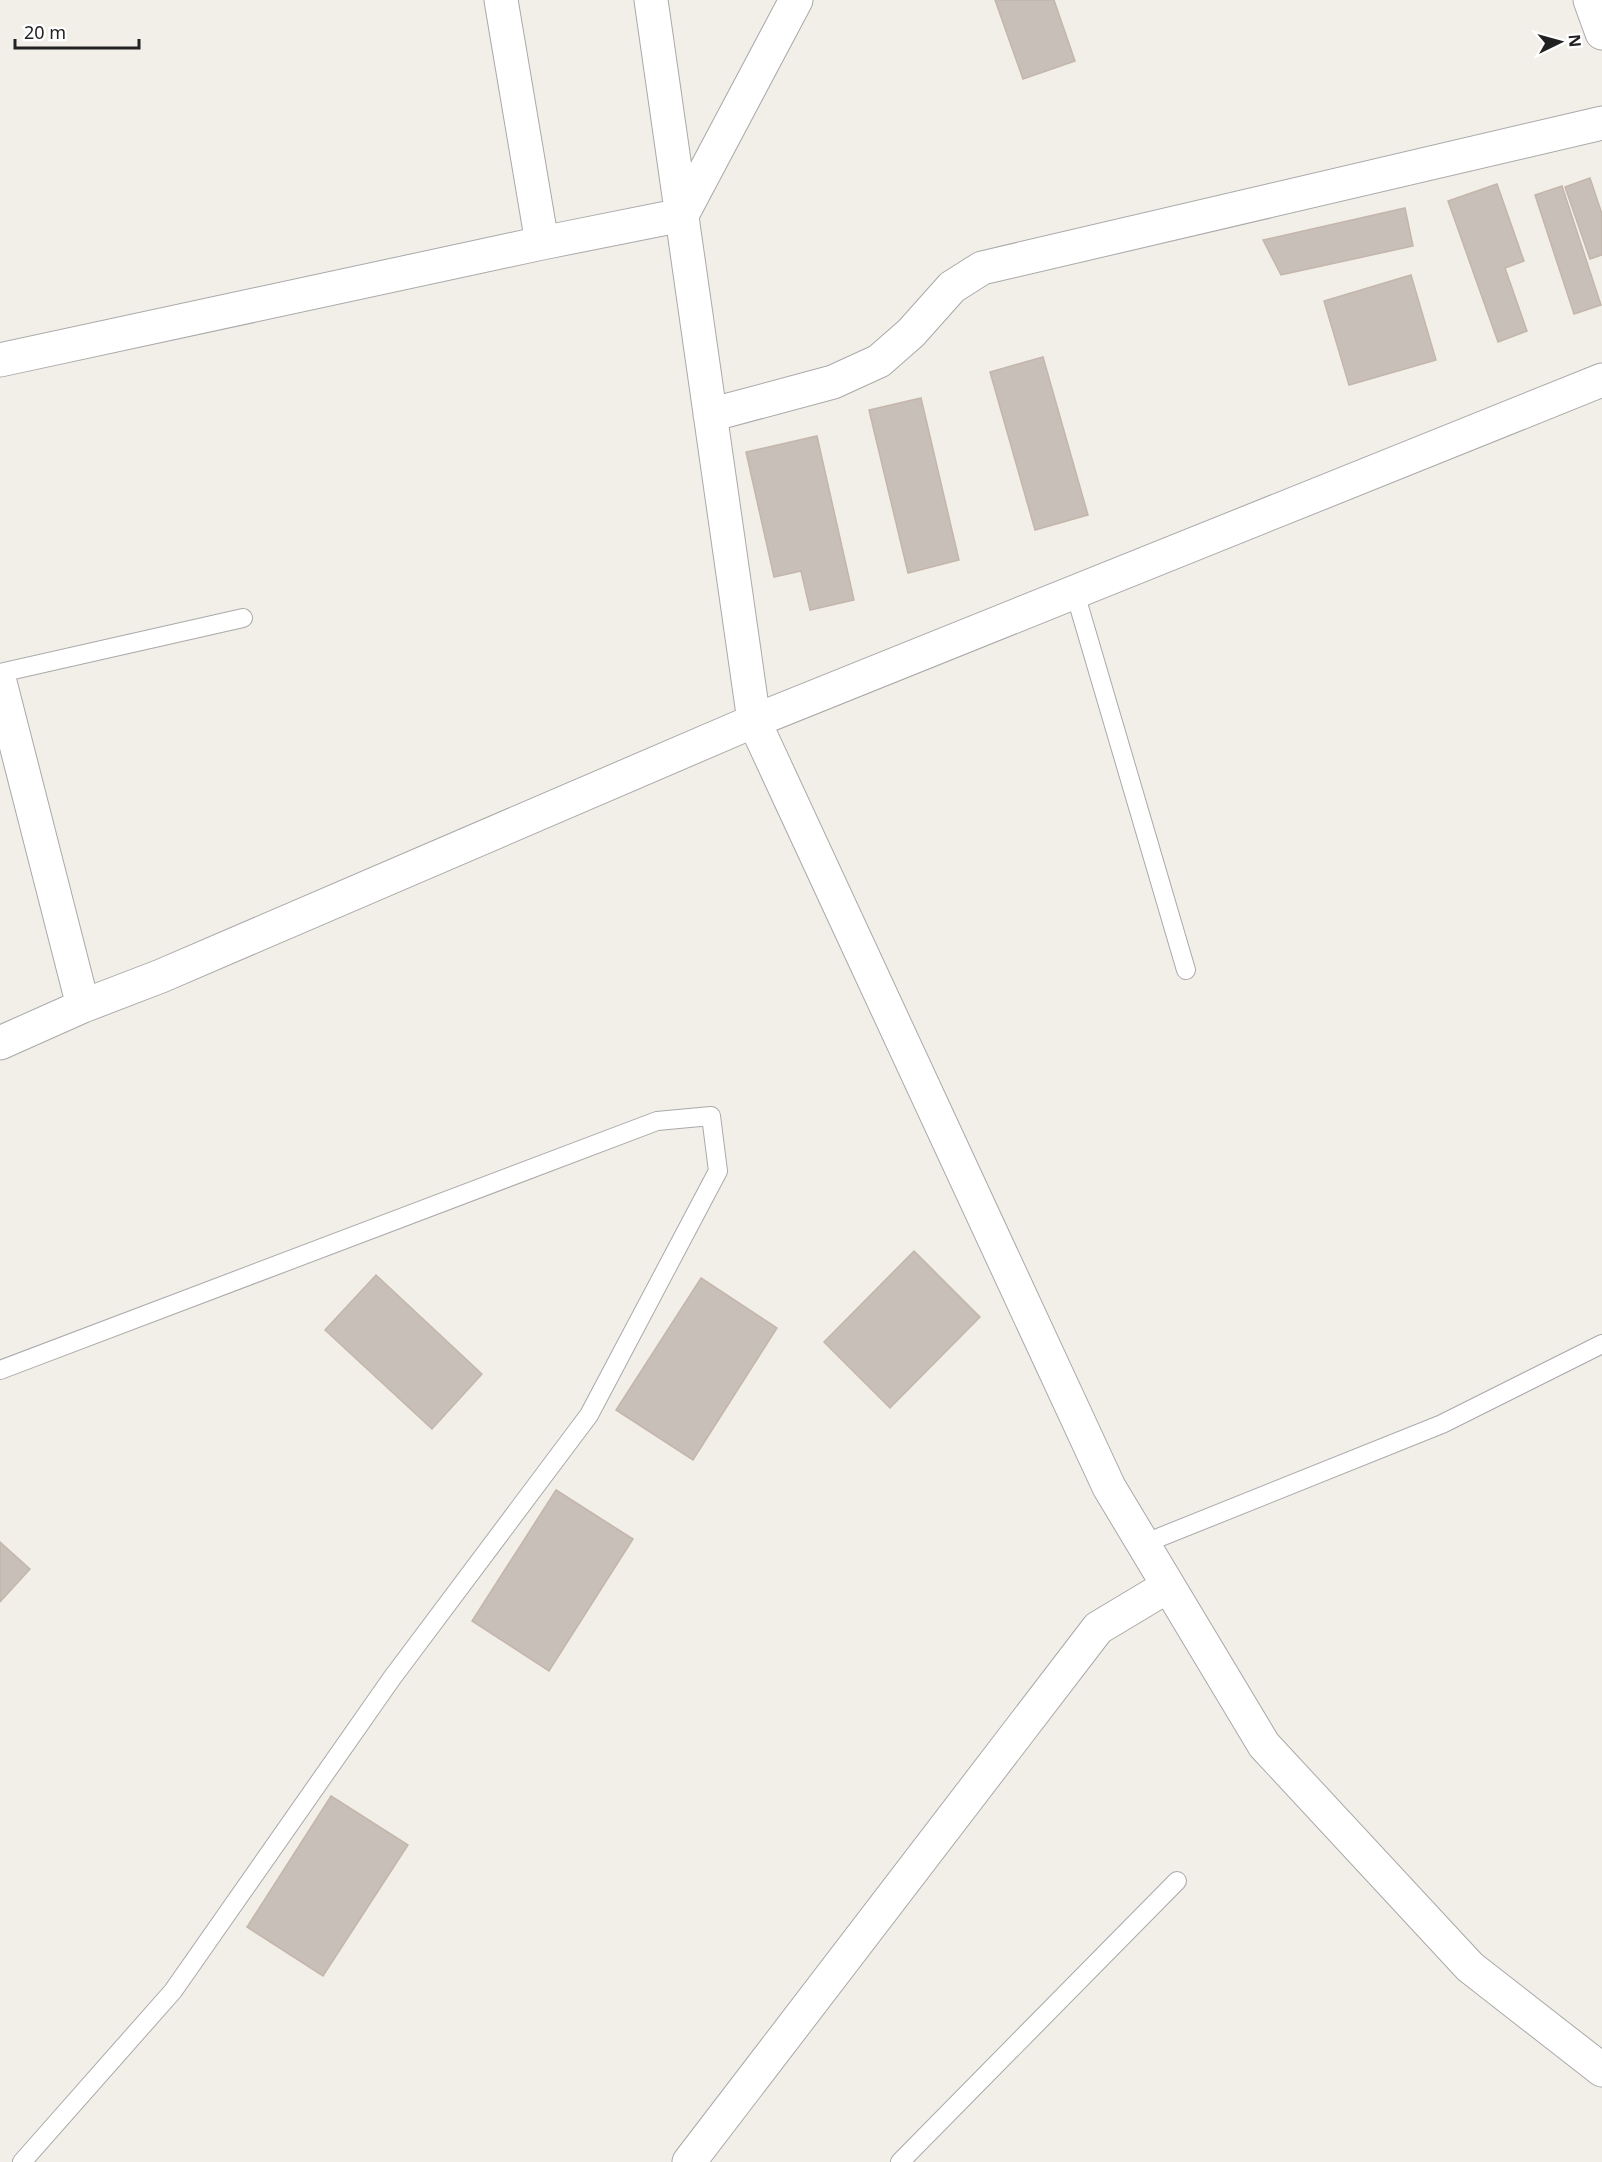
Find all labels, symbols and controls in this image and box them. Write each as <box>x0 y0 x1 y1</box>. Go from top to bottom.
scale bar <box>15 12 140 50</box>
north arrow <box>1530 12 1590 72</box>
text: 20 m <box>24 20 66 44</box>
text: N <box>1563 33 1586 48</box>

